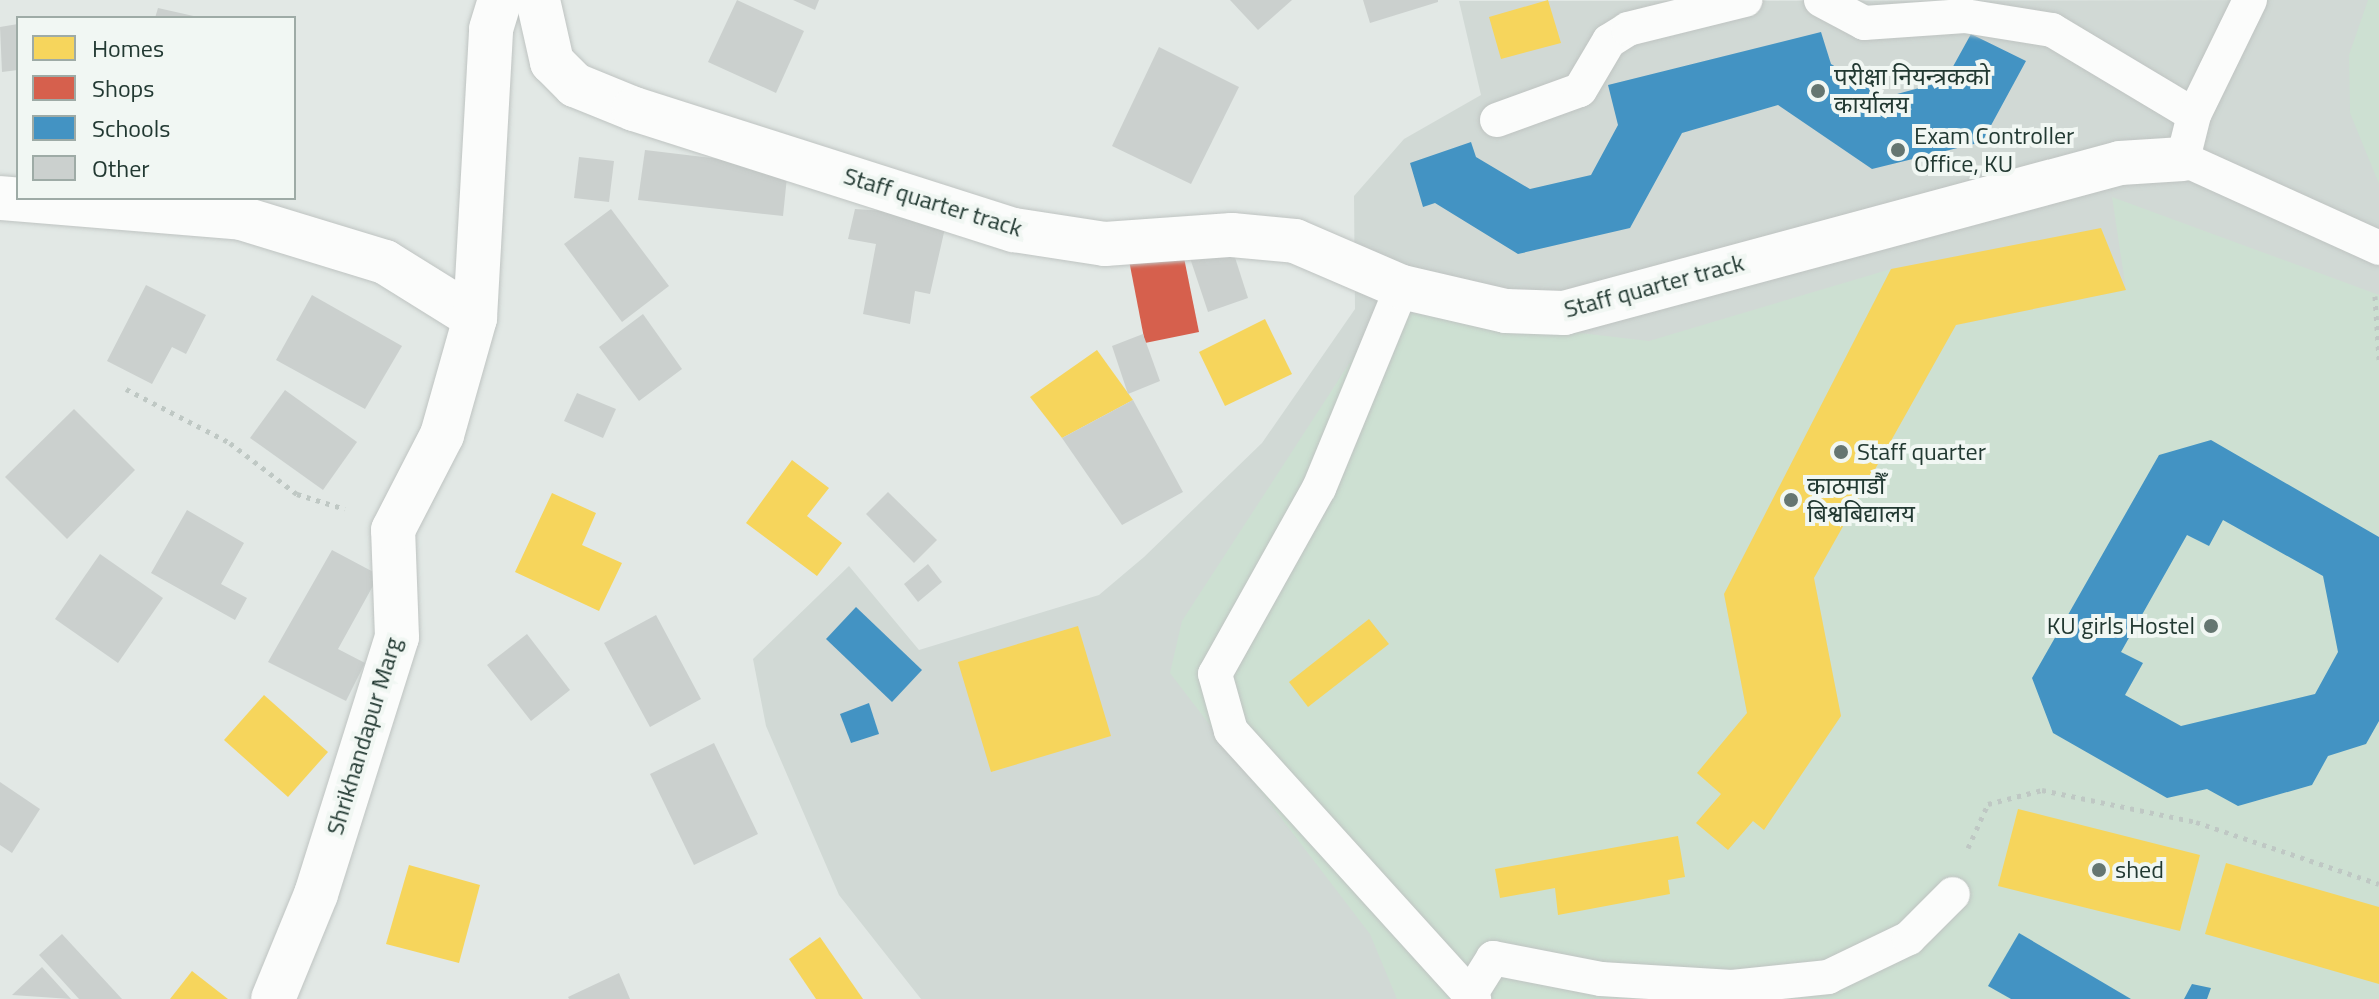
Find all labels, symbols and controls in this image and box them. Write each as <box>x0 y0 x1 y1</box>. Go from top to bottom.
legend <box>16 16 296 200</box>
text: Homes <box>92 30 164 66</box>
place label: परीक्षा नियन्त्रकको कार्यालय <box>1834 63 1990 119</box>
text: Shops <box>92 70 154 106</box>
marker: परीक्षा नियन्त्रकको कार्यालय <box>1809 82 1827 100</box>
text: Schools <box>92 110 170 146</box>
place label: Exam Controller Office, KU <box>1914 122 2074 178</box>
marker: Exam Controller Office, KU <box>1889 141 1907 159</box>
text: Other <box>92 150 150 186</box>
street label: Staff quarter track <box>840 161 1026 243</box>
street label: Staff quarter track <box>1561 248 1747 324</box>
place label: Staff quarter <box>1857 438 1986 466</box>
marker: Staff quarter <box>1832 443 1850 461</box>
place label: काठमाडौँ बिश्वबिद्यालय <box>1807 472 1915 528</box>
marker: काठमाडौँ बिश्वबिद्यालय <box>1782 491 1800 509</box>
place label: KU girls Hostel <box>2047 612 2195 640</box>
marker: KU girls Hostel <box>2202 617 2220 635</box>
street label: Shrikhandapur Marg <box>320 634 408 838</box>
place label: shed <box>2115 856 2164 884</box>
marker: shed <box>2090 861 2108 879</box>

